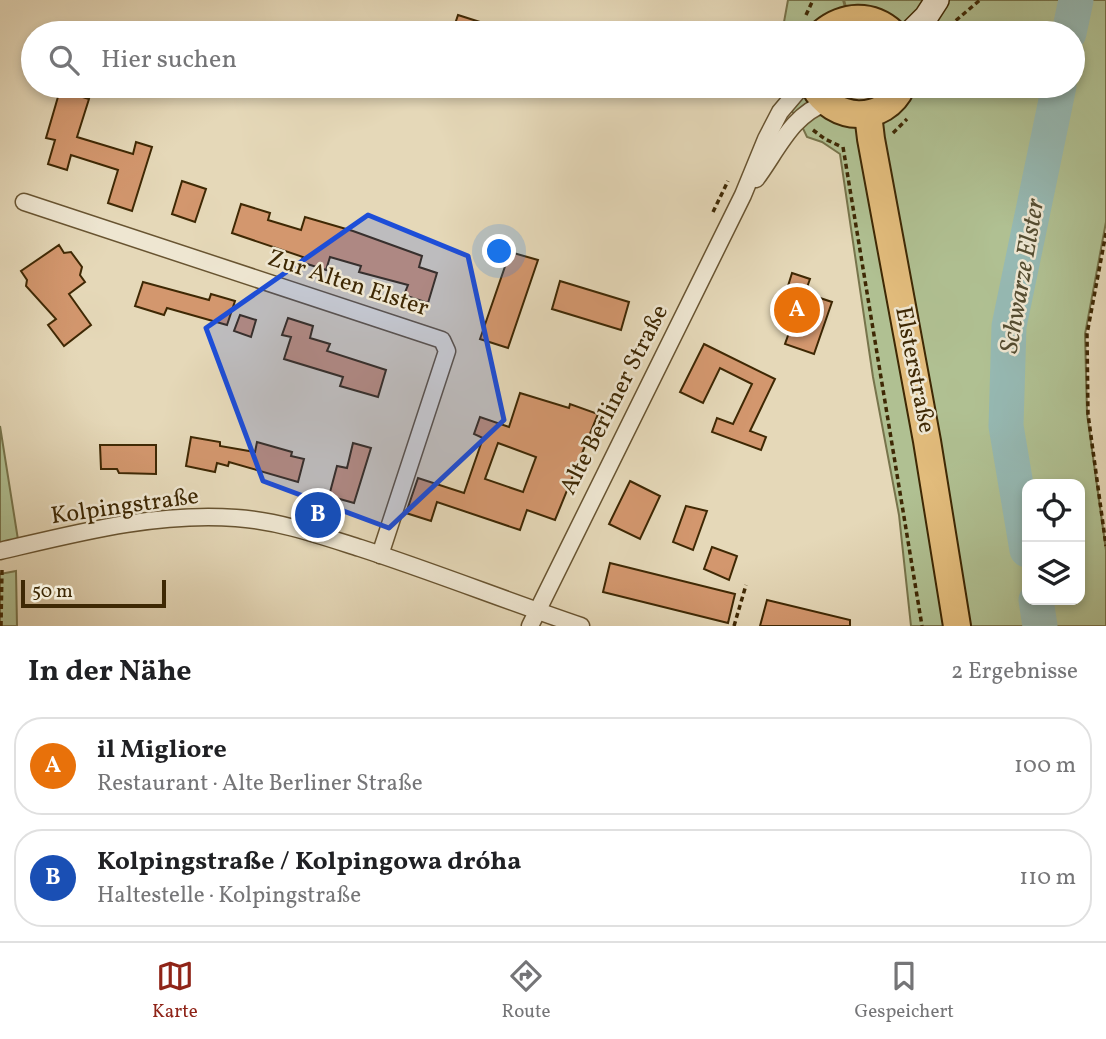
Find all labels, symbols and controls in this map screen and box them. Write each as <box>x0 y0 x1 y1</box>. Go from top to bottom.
search box <box>21 21 1085 98</box>
icon: search <box>45 41 83 79</box>
text: Hier suchen <box>101 42 237 78</box>
water label: Schwarze Elster <box>992 196 1054 356</box>
your location <box>482 234 516 268</box>
street label: Zur Alten Elster <box>263 242 433 326</box>
pin: A <box>774 284 820 336</box>
street label: Alte Berliner Straße <box>552 299 678 501</box>
street label: Elsterstraße <box>885 304 943 436</box>
map controls <box>1022 479 1085 605</box>
button: locate <box>1022 479 1085 542</box>
street label: Kolpingstraße <box>49 480 201 534</box>
pin: B <box>295 489 341 541</box>
button: layers <box>1022 542 1085 605</box>
scale bar <box>21 577 166 609</box>
text: 50 m <box>32 579 73 605</box>
text: In der Nähe <box>28 651 192 693</box>
text: 2 Ergebnisse <box>951 656 1078 688</box>
text: il Migliore <box>97 732 227 768</box>
text: A <box>45 750 61 782</box>
text: 100 m <box>1014 750 1076 782</box>
text: Restaurant · Alte Berliner Straße <box>97 768 423 800</box>
text: Kolpingstraße / Kolpingowa dróha <box>97 844 521 880</box>
text: B <box>45 862 61 894</box>
text: 110 m <box>1019 862 1076 894</box>
text: Haltestelle · Kolpingstraße <box>97 880 361 912</box>
tab: Karte <box>152 957 198 1025</box>
tab: Route <box>502 957 551 1025</box>
tab: Gespeichert <box>854 957 954 1025</box>

